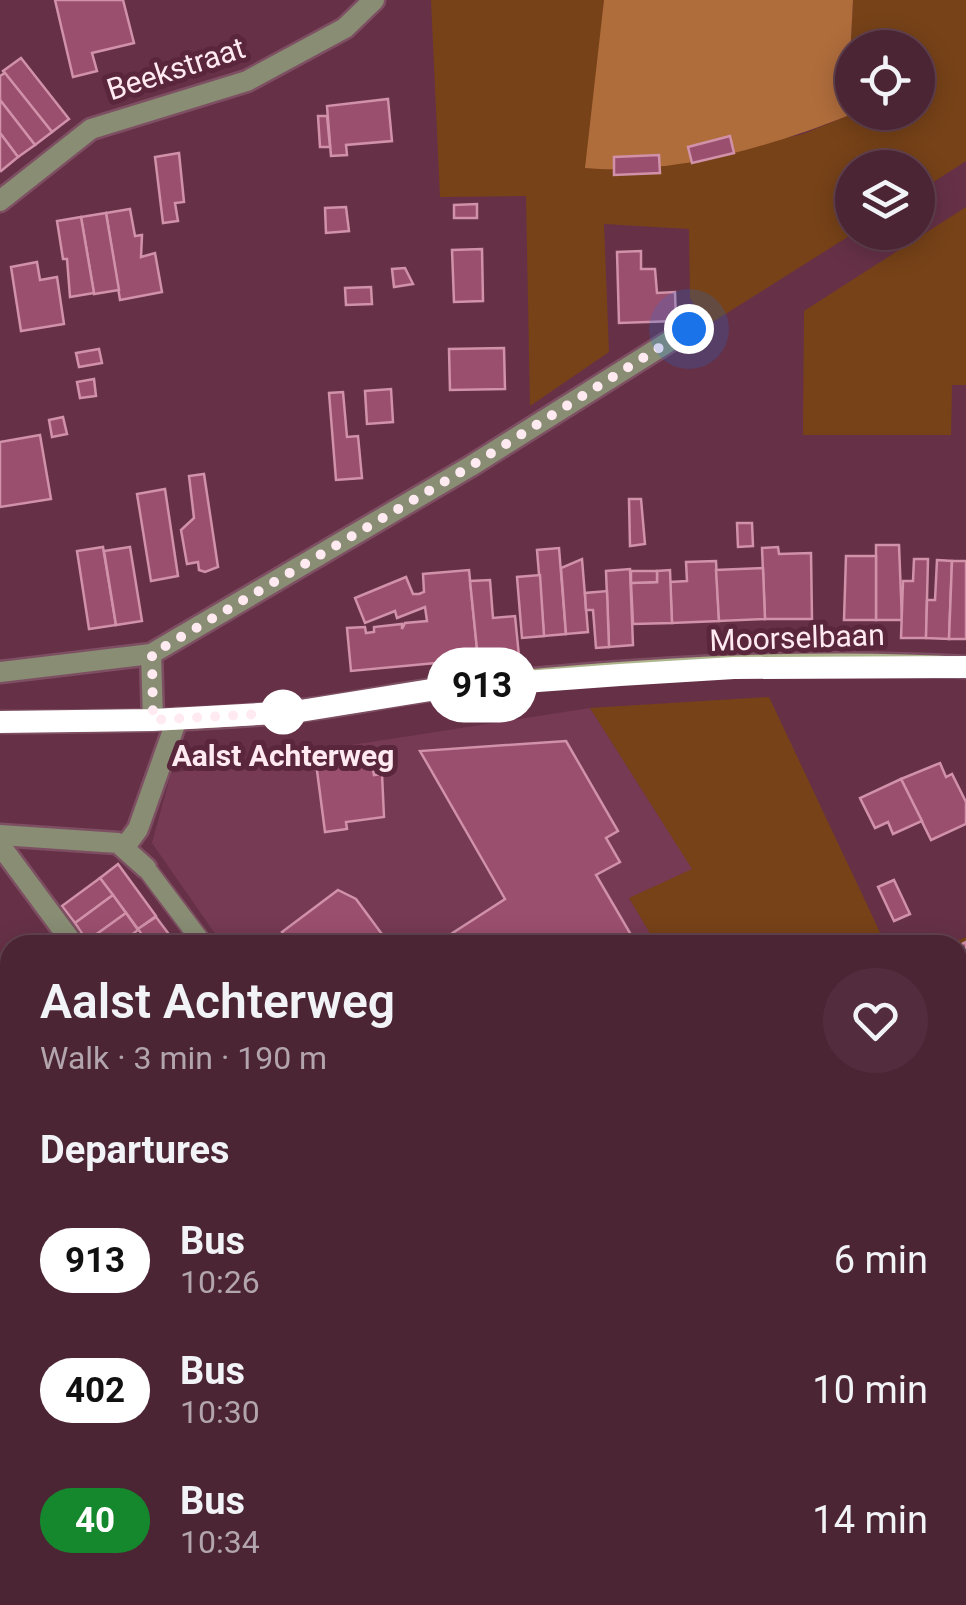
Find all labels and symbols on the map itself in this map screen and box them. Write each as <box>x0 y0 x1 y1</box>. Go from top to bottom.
street label: Beekstraat <box>102 30 249 107</box>
your location <box>664 304 714 354</box>
street label: Moorselbaan <box>709 617 885 658</box>
line badge: 913 <box>424 652 540 718</box>
marker: Aalst Achterweg <box>262 691 304 733</box>
place label: Aalst Achterweg <box>172 738 394 773</box>

